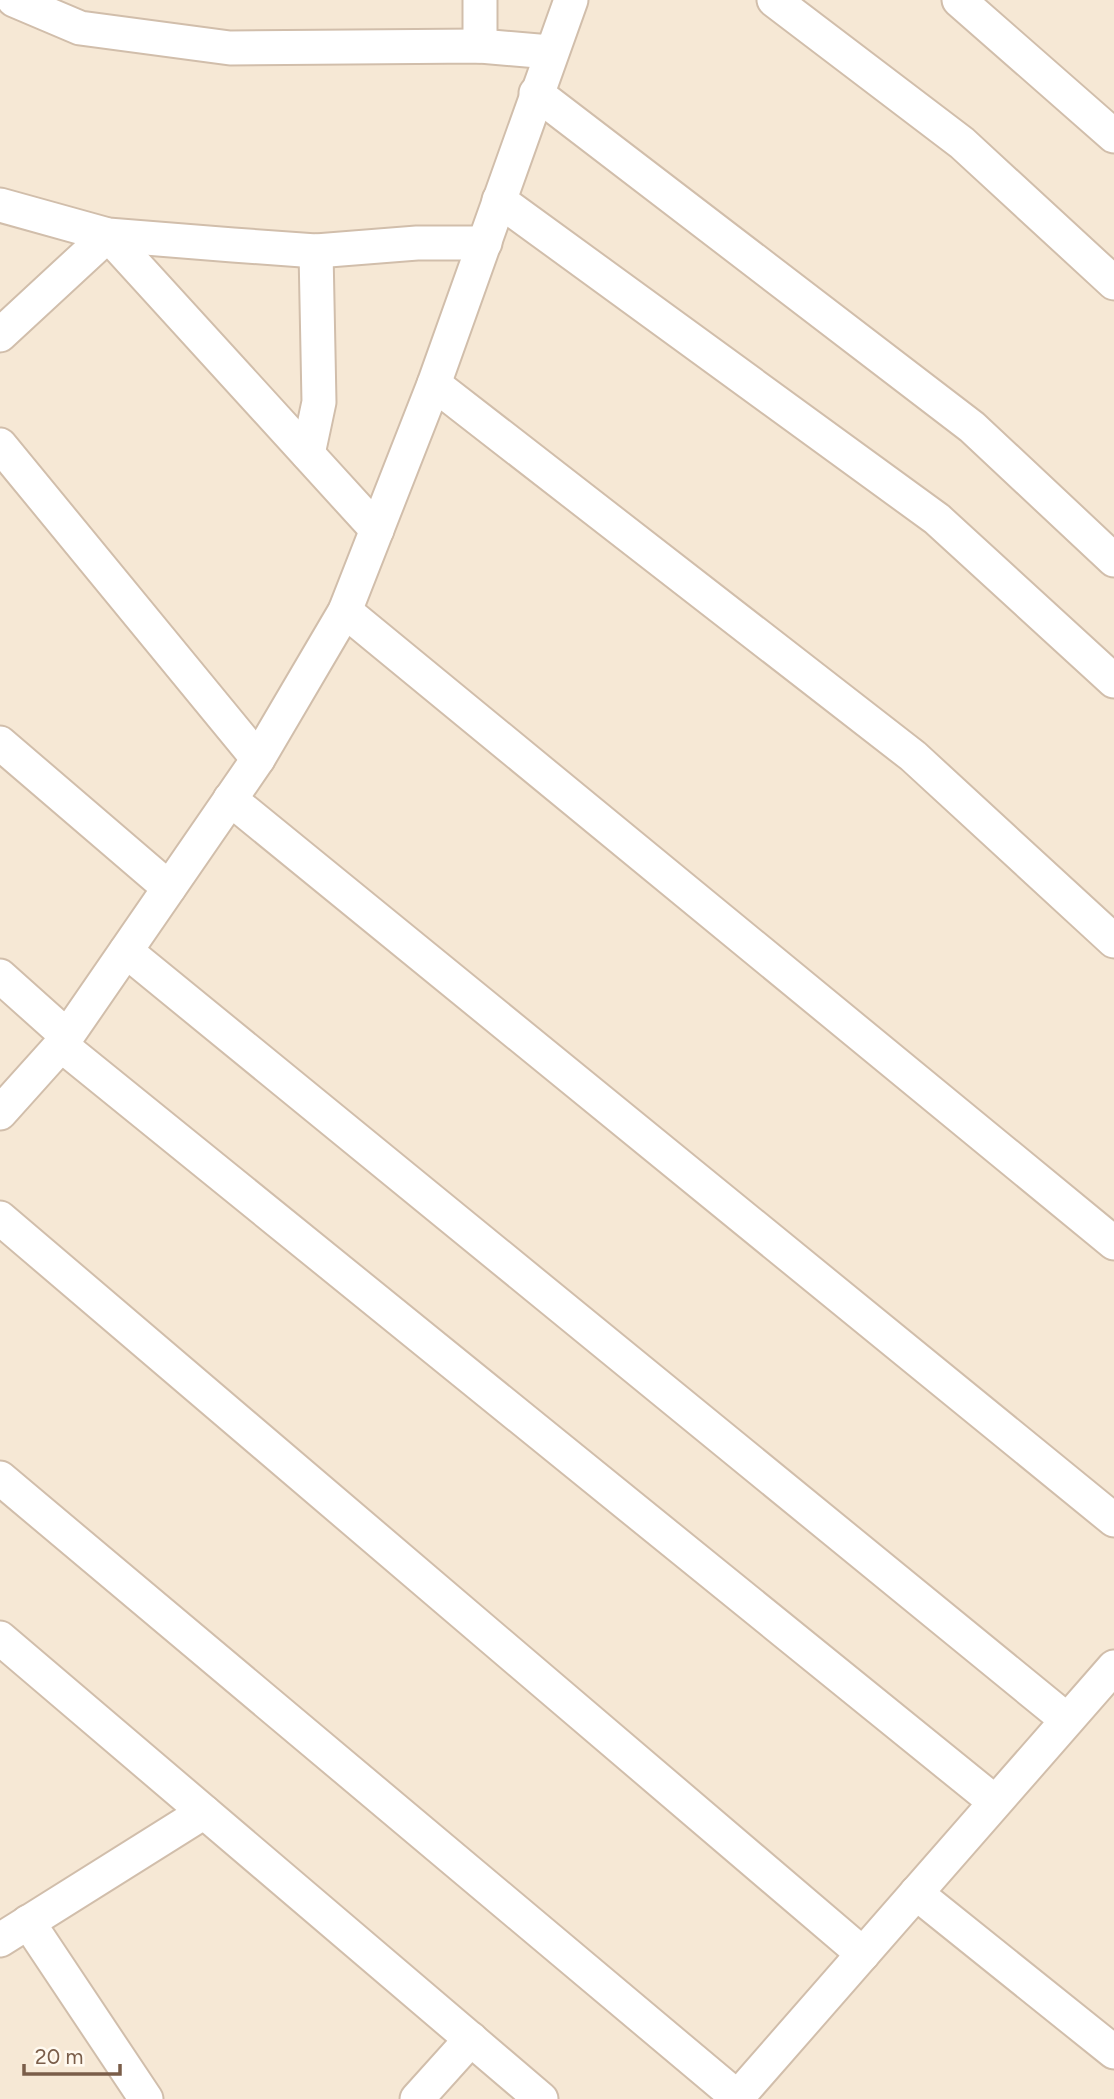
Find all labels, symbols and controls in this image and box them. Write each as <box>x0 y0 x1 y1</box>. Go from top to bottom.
scale bar <box>24 2032 121 2076</box>
text: 20 m <box>35 2044 83 2069</box>

